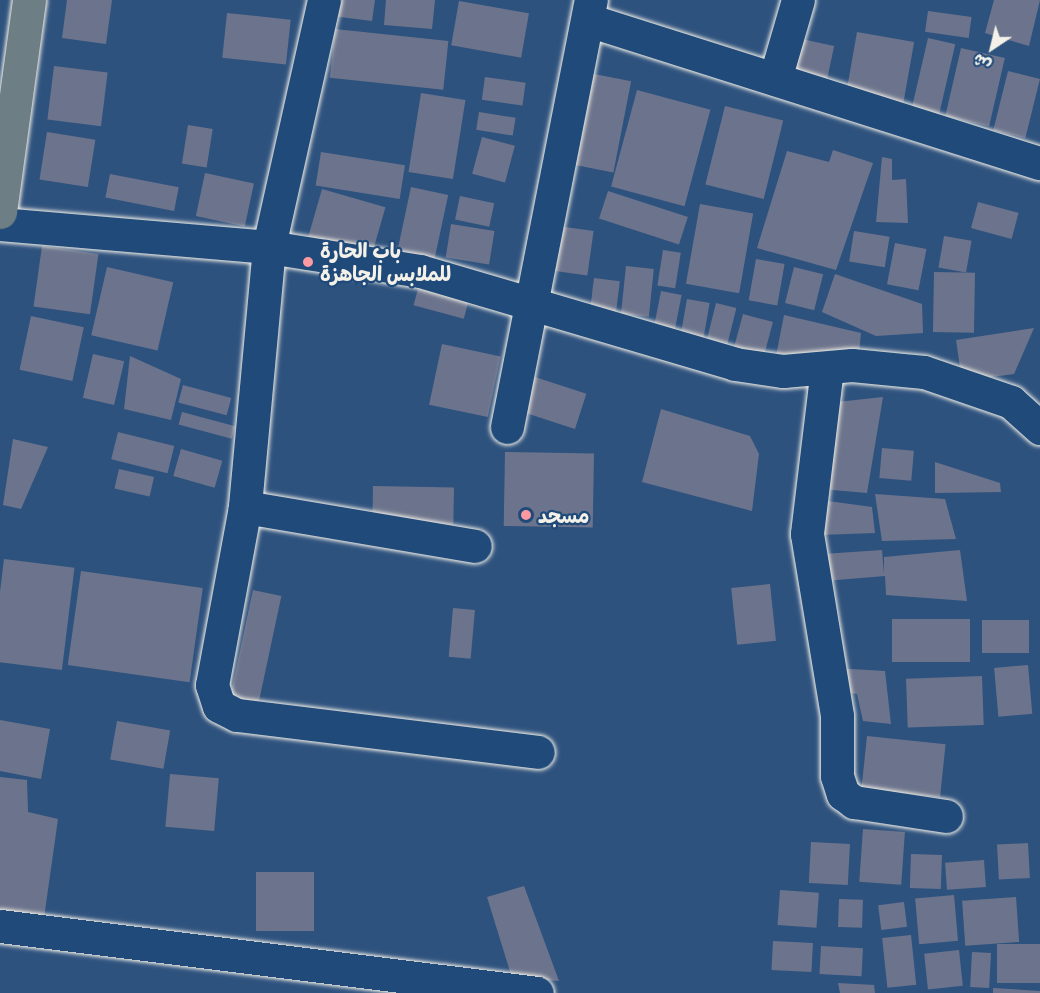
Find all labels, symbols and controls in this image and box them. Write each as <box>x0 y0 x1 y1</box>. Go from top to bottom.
north arrow <box>962 18 1022 78</box>
text: ش <box>969 50 995 76</box>
place label: باب الحارة للملابس الجاهزة <box>320 238 451 285</box>
marker: باب الحارة للملابس الجاهزة <box>301 255 315 269</box>
place label: مسجد <box>538 503 589 527</box>
marker: مسجد <box>519 508 533 522</box>

